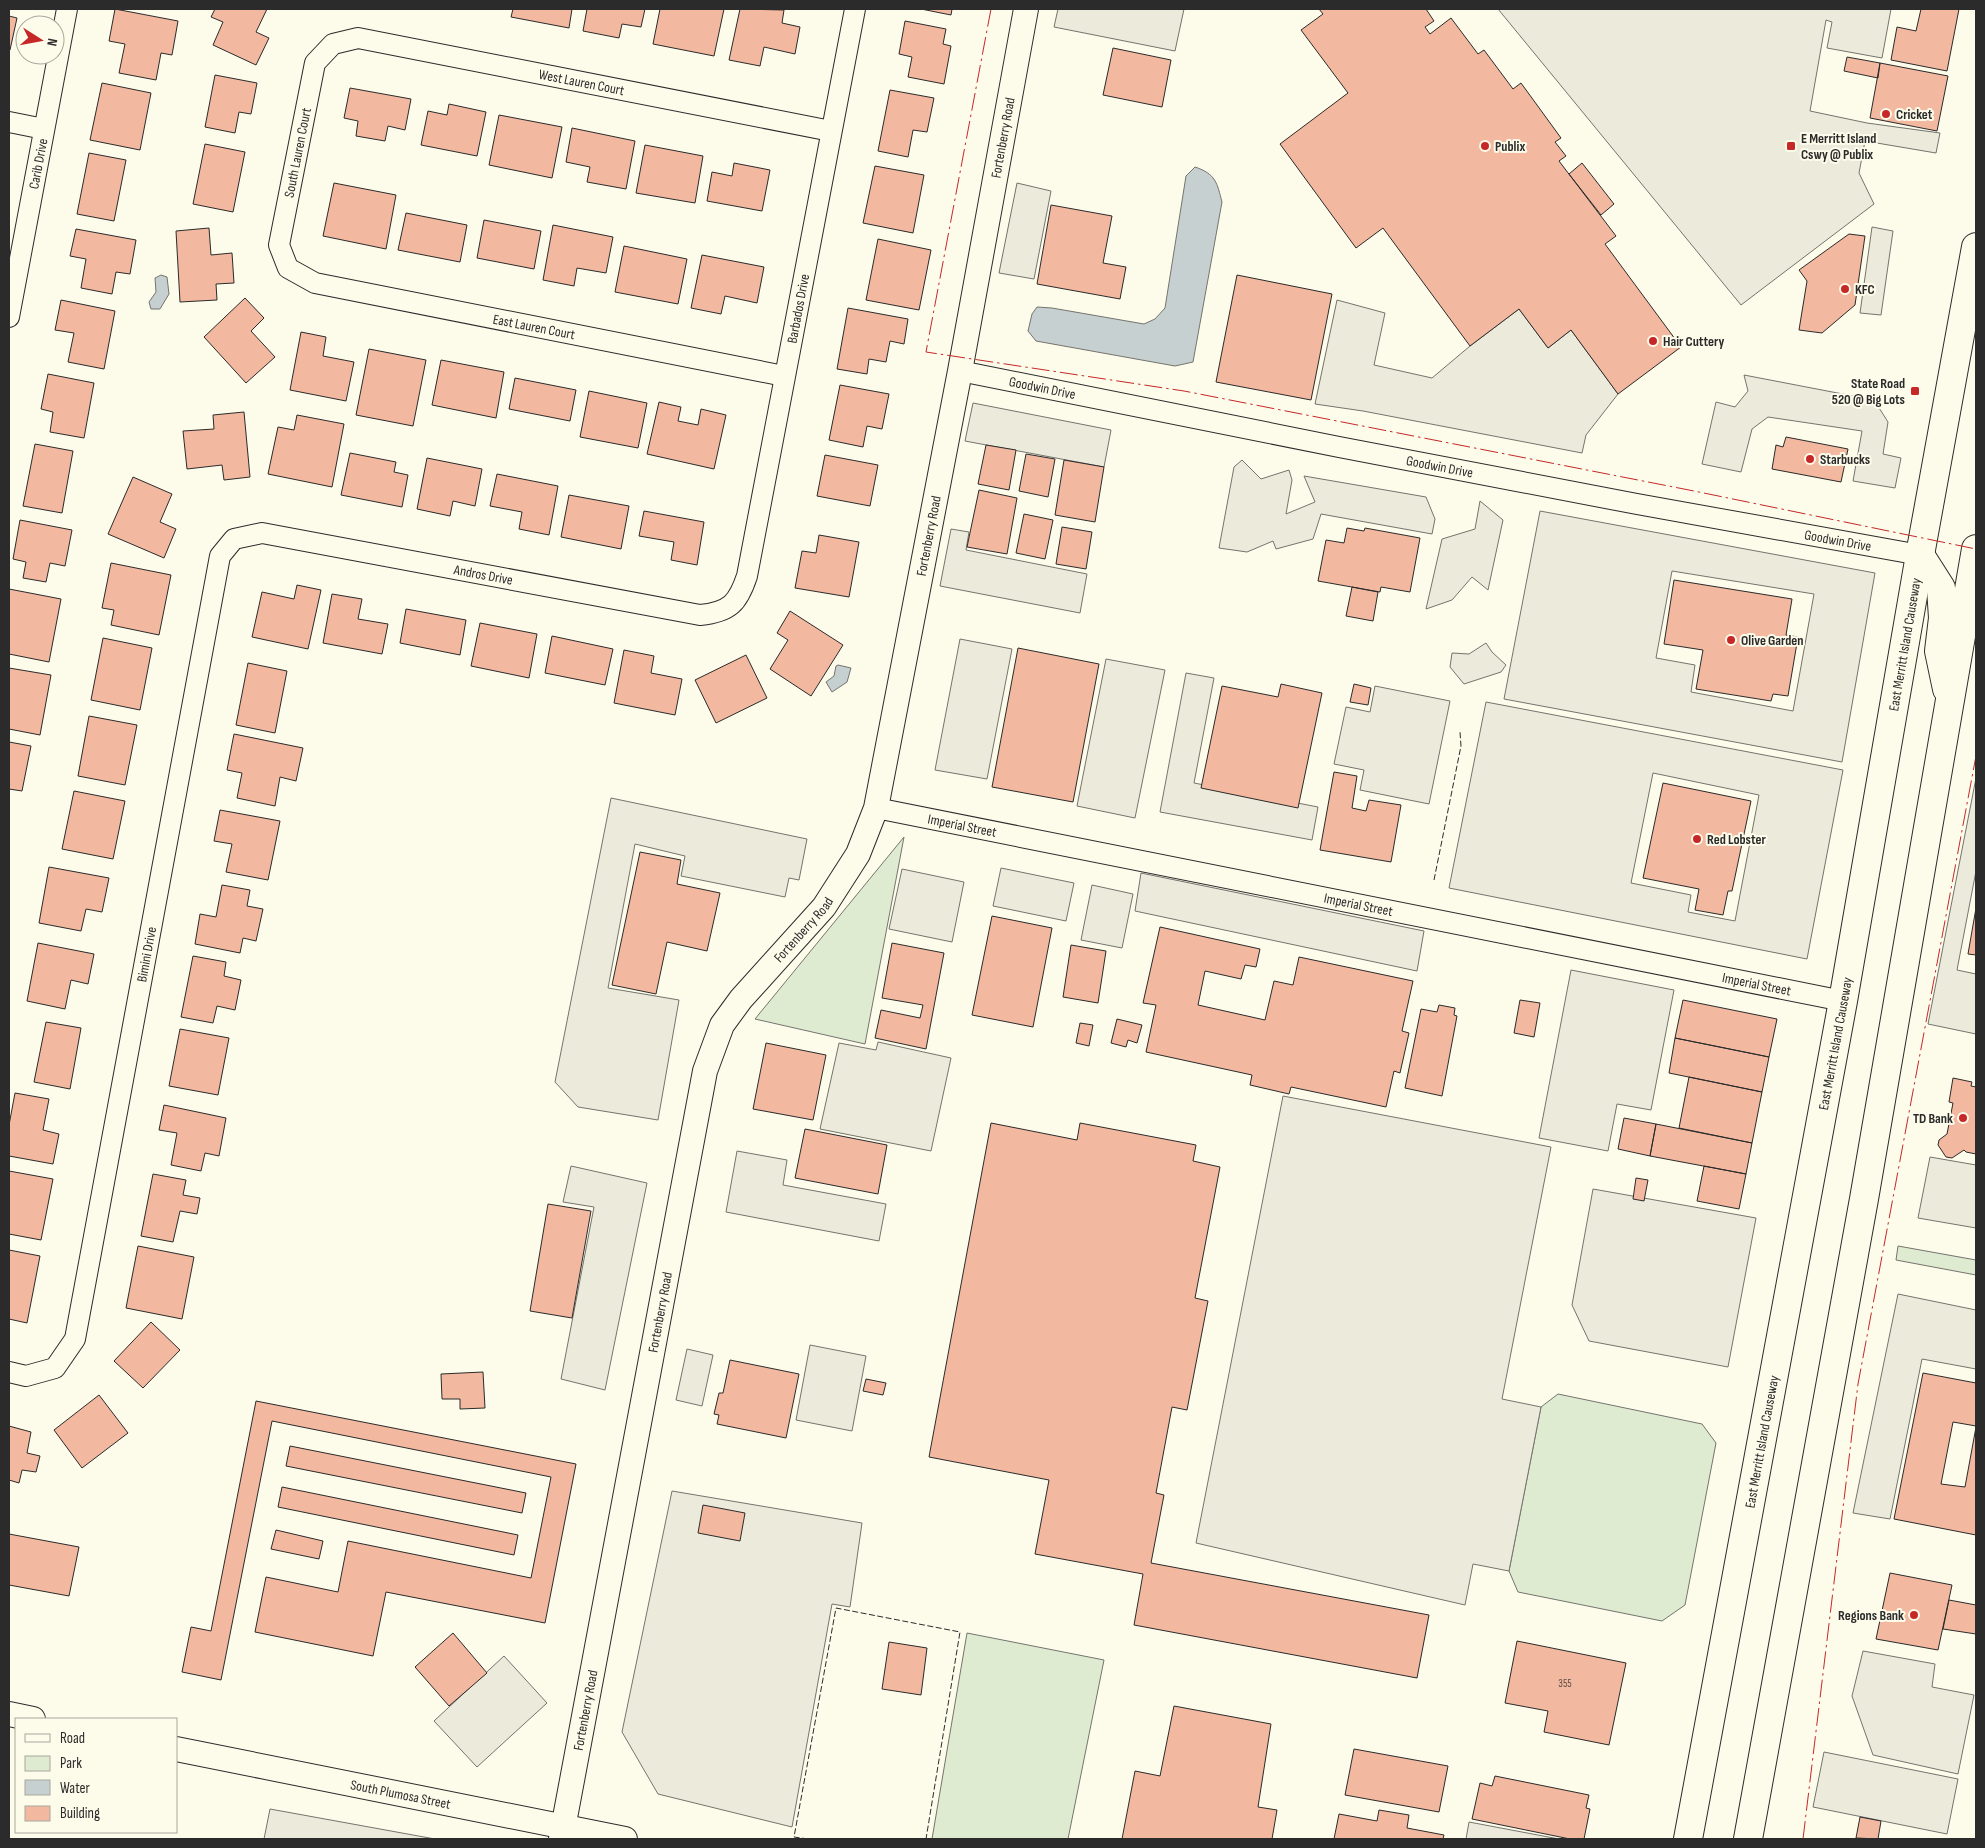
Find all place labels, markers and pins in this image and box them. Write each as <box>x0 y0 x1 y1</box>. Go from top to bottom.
place label: Cricket <box>1896 106 1933 123</box>
marker: Cricket <box>1880 108 1892 120</box>
place label: E Merritt Island Cswy @ Publix <box>1801 130 1876 163</box>
place label: Publix <box>1495 138 1525 155</box>
marker: Publix <box>1479 140 1491 152</box>
marker: E Merritt Island Cswy @ Publix <box>1785 140 1797 152</box>
place label: KFC <box>1855 281 1875 298</box>
marker: KFC <box>1839 283 1851 295</box>
place label: Hair Cuttery <box>1663 333 1724 350</box>
marker: Hair Cuttery <box>1647 335 1659 347</box>
place label: State Road 520 @ Big Lots <box>1832 375 1905 408</box>
marker: State Road 520 @ Big Lots <box>1909 385 1921 397</box>
place label: Starbucks <box>1820 451 1870 468</box>
marker: Starbucks <box>1804 453 1816 465</box>
place label: Olive Garden <box>1741 632 1804 649</box>
marker: Olive Garden <box>1725 634 1737 646</box>
place label: Red Lobster <box>1707 831 1767 848</box>
marker: Red Lobster <box>1691 833 1703 845</box>
place label: TD Bank <box>1913 1110 1953 1127</box>
marker: TD Bank <box>1957 1112 1969 1124</box>
place label: Regions Bank <box>1838 1607 1904 1624</box>
marker: Regions Bank <box>1908 1609 1920 1621</box>

